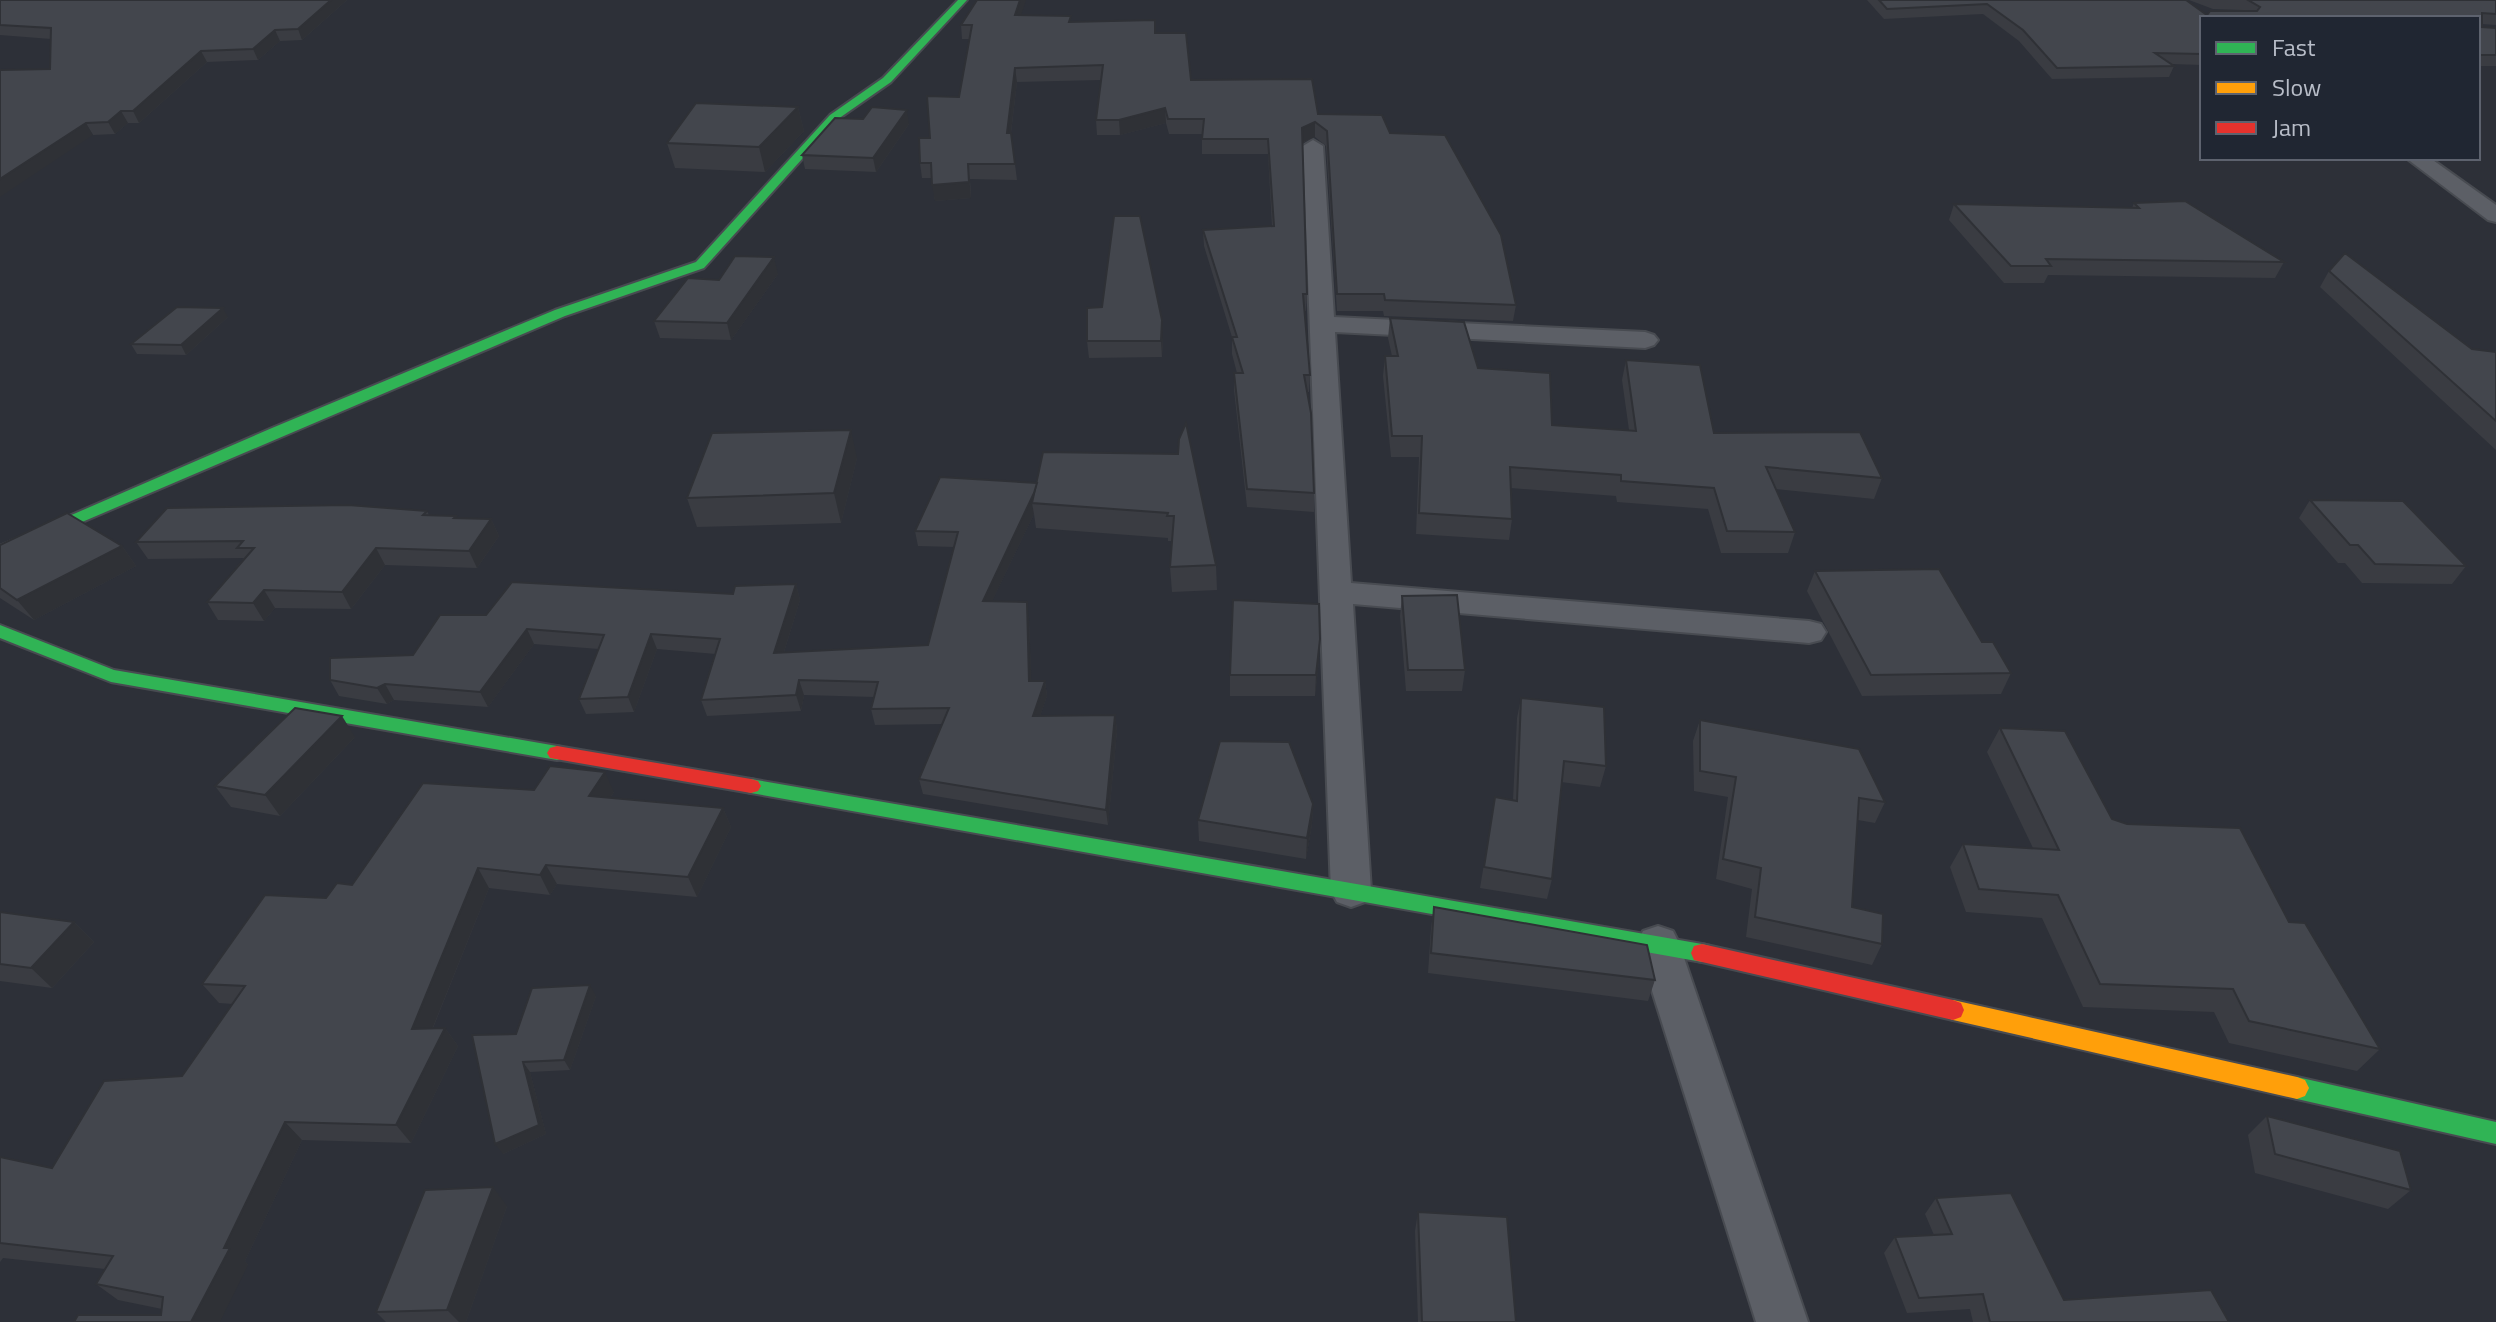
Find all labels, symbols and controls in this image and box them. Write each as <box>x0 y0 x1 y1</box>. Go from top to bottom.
legend <box>2200 16 2480 160</box>
text: Fast <box>2272 29 2316 65</box>
text: Slow <box>2272 69 2321 105</box>
text: Jam <box>2272 109 2311 145</box>

